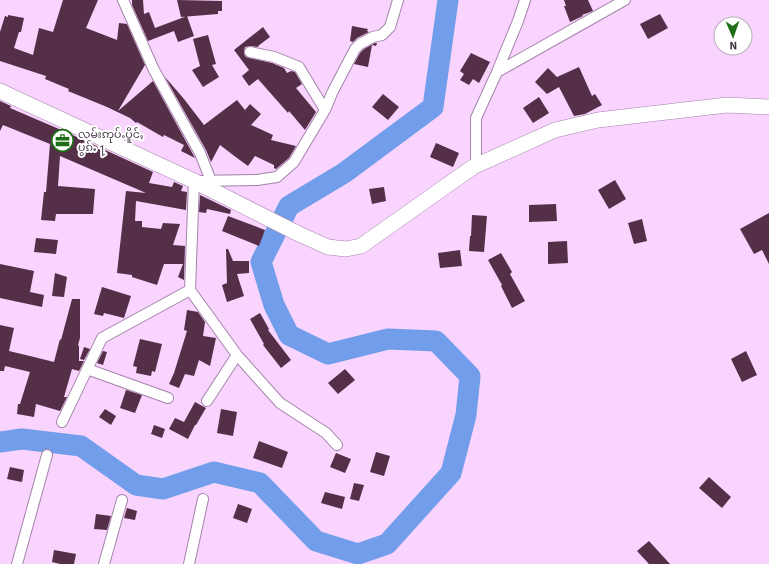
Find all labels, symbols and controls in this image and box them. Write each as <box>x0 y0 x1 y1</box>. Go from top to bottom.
north arrow <box>713 16 753 56</box>
text: N <box>729 39 737 52</box>
office icon: လုမ်းဢုပ်ႉပိူင်ႇ ပွၵ်ႉ ႑ <box>49 127 75 153</box>
place label: လုမ်းဢုပ်ႉပိူင်ႇ ပွၵ်ႉ ႑ <box>78 127 144 157</box>

